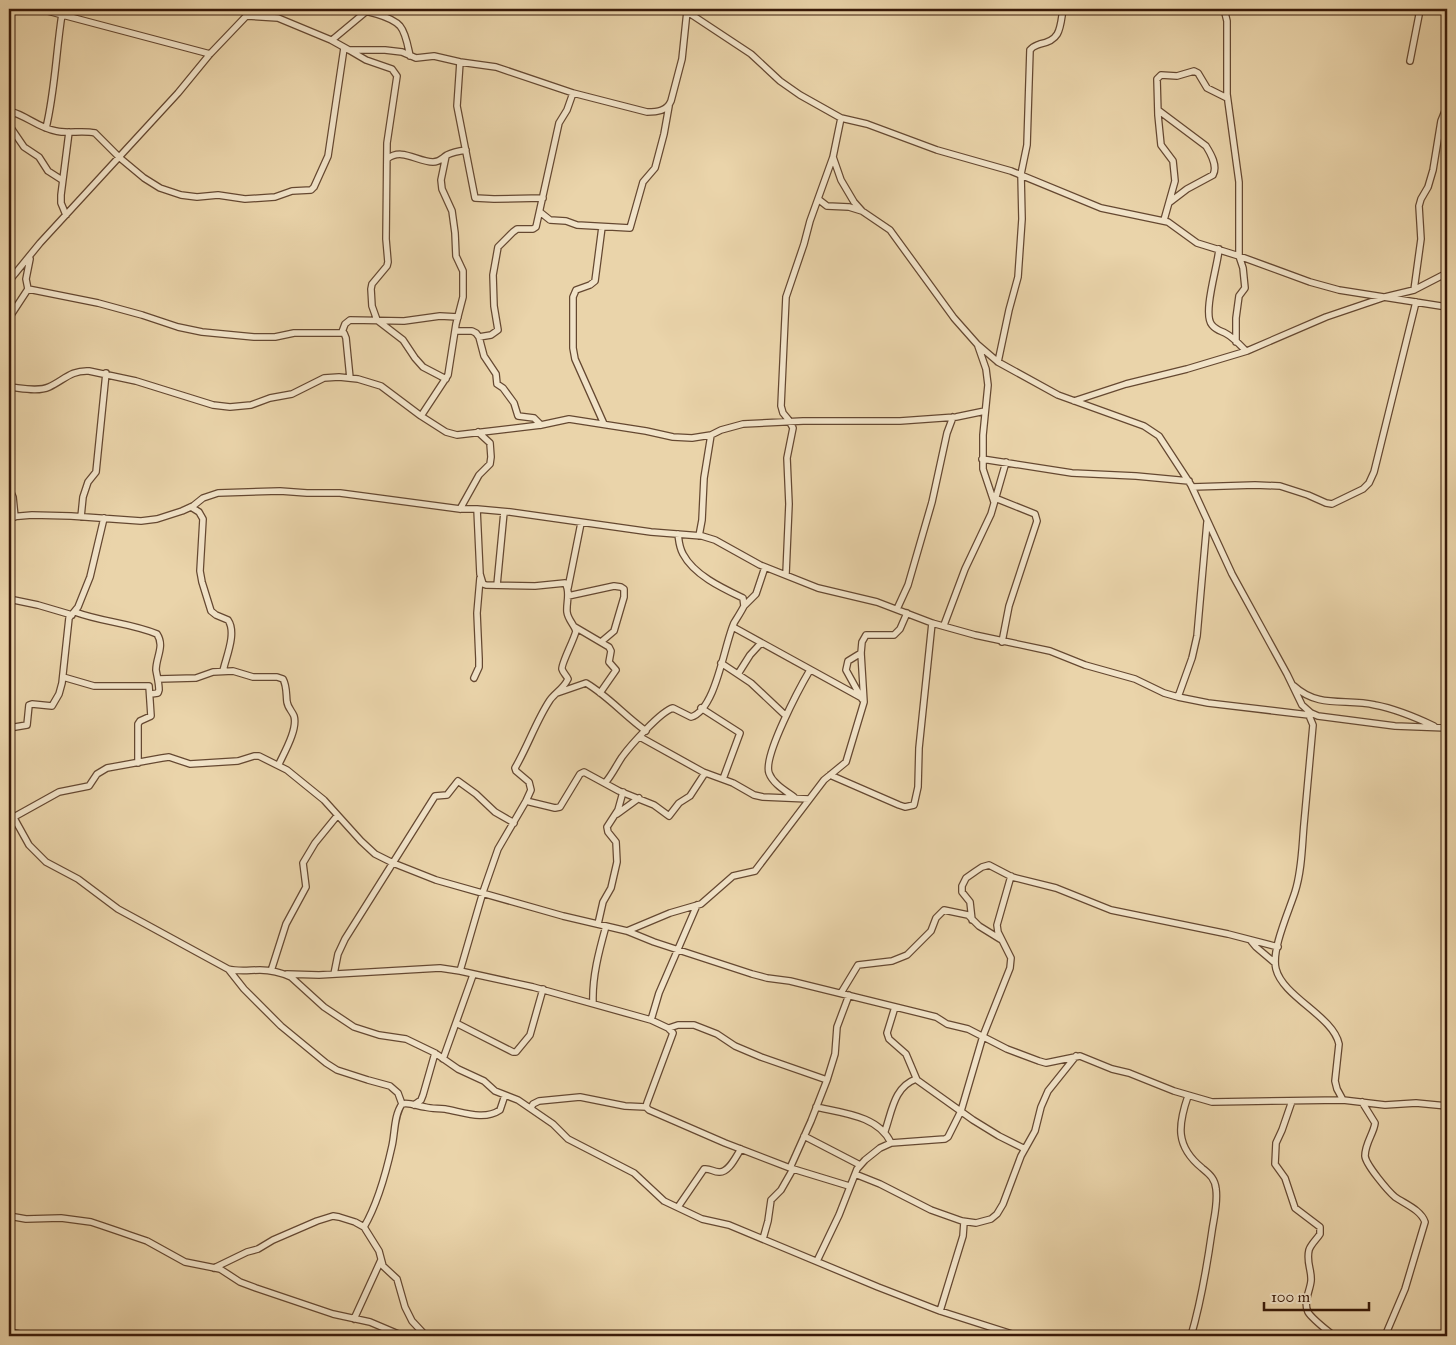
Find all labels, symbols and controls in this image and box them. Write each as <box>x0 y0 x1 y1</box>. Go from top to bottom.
scale bar <box>1264 1280 1368 1312</box>
text: 100 m <box>1271 1288 1311 1306</box>

